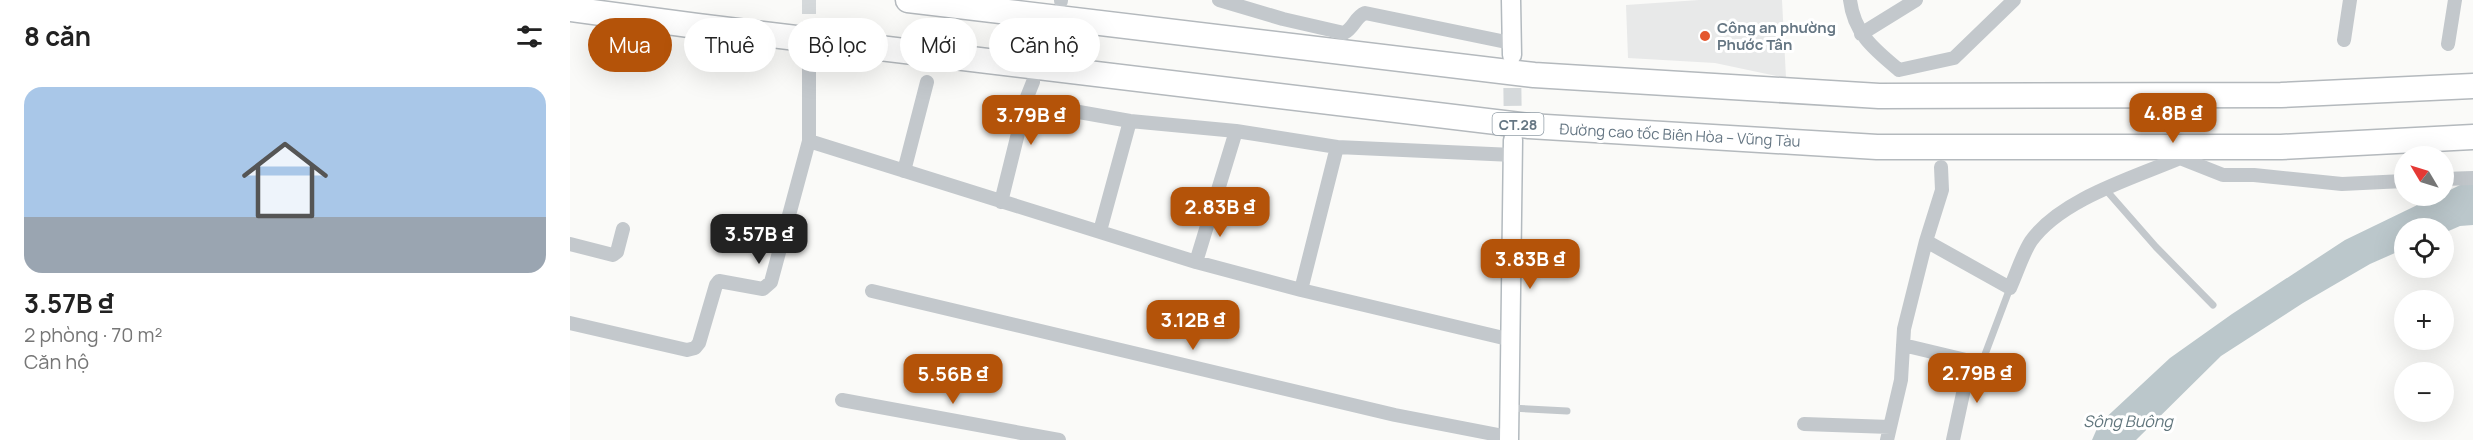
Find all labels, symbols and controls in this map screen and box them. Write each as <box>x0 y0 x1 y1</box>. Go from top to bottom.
place label: Công an phường Phước Tân <box>1717 17 1836 55</box>
text: 8 căn <box>24 18 91 54</box>
chip: Mua <box>588 18 672 72</box>
chip: Thuê <box>684 18 776 72</box>
chip: Bộ lọc <box>788 18 888 72</box>
chip: Mới <box>900 18 977 72</box>
chip: Căn hộ <box>989 18 1100 72</box>
icon: filters <box>513 20 546 53</box>
marker: Công an phường Phước Tân <box>1698 29 1712 43</box>
pin: 4.8B ₫ <box>2124 93 2222 144</box>
pin: 3.79B ₫ <box>976 95 1086 146</box>
text: 4.8B ₫ <box>2143 99 2203 126</box>
text: 3.79B ₫ <box>996 101 1066 128</box>
road number: CT.28 <box>1492 113 1544 135</box>
street label: Đường cao tốc Biên Hòa – Vũng Tàu <box>1559 118 1801 152</box>
icon: home <box>231 126 339 234</box>
north arrow <box>2394 146 2454 206</box>
map controls <box>2394 146 2454 422</box>
pin: 2.83B ₫ <box>1165 187 1275 238</box>
text: 2.83B ₫ <box>1185 193 1255 220</box>
pin: 3.57B ₫ <box>704 214 814 265</box>
button: locate <box>2394 218 2454 278</box>
text: 3.57B ₫ <box>724 220 794 247</box>
pin: 3.83B ₫ <box>1475 239 1585 290</box>
text: 3.83B ₫ <box>1495 245 1565 272</box>
text: 3.57B ₫ <box>24 285 114 321</box>
button: + <box>2394 290 2454 350</box>
pin: 3.12B ₫ <box>1138 300 1248 351</box>
text: 3.12B ₫ <box>1161 306 1225 333</box>
text: 2 phòng · 70 m² <box>24 321 162 348</box>
text: Căn hộ <box>24 348 89 375</box>
pin: 2.79B ₫ <box>1922 353 2032 404</box>
pin: 5.56B ₫ <box>898 354 1008 405</box>
text: 2.79B ₫ <box>1942 359 2012 386</box>
text: 5.56B ₫ <box>918 360 988 387</box>
button: − <box>2394 362 2454 422</box>
water label: Sông Buông <box>2083 410 2174 432</box>

